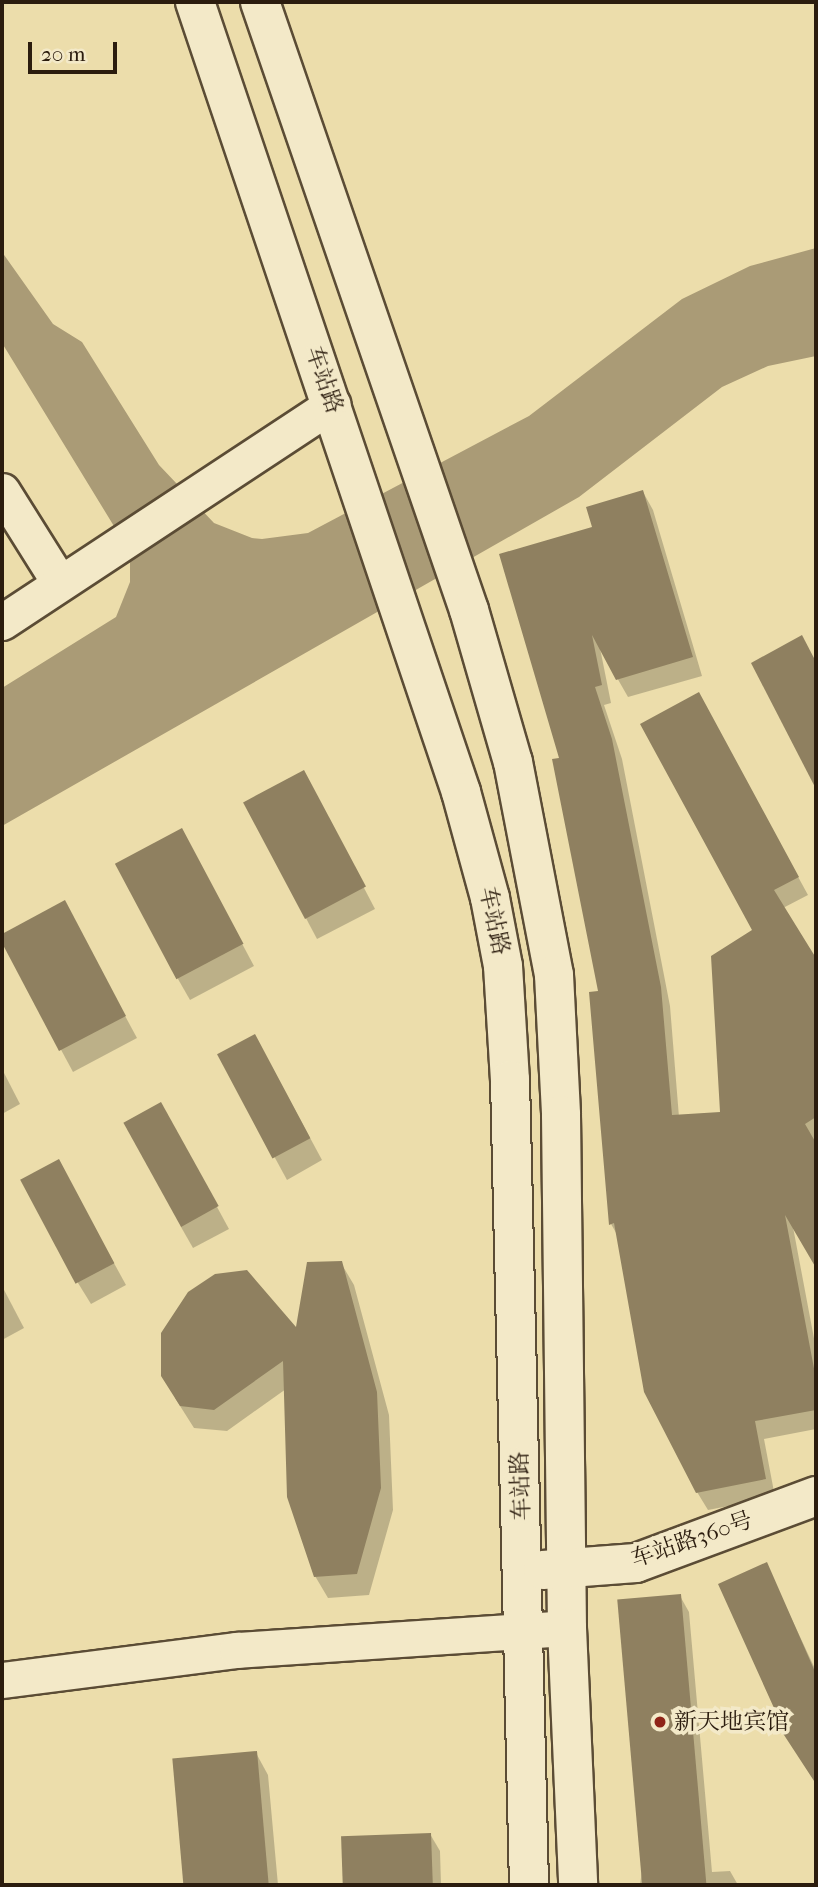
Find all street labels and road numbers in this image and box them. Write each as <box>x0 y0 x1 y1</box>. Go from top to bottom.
street label: 车站路 <box>300 343 348 417</box>
street label: 车站路 <box>473 884 515 958</box>
street label: 车站路 <box>506 1451 536 1521</box>
street label: 车站路360号 <box>628 1506 756 1574</box>

